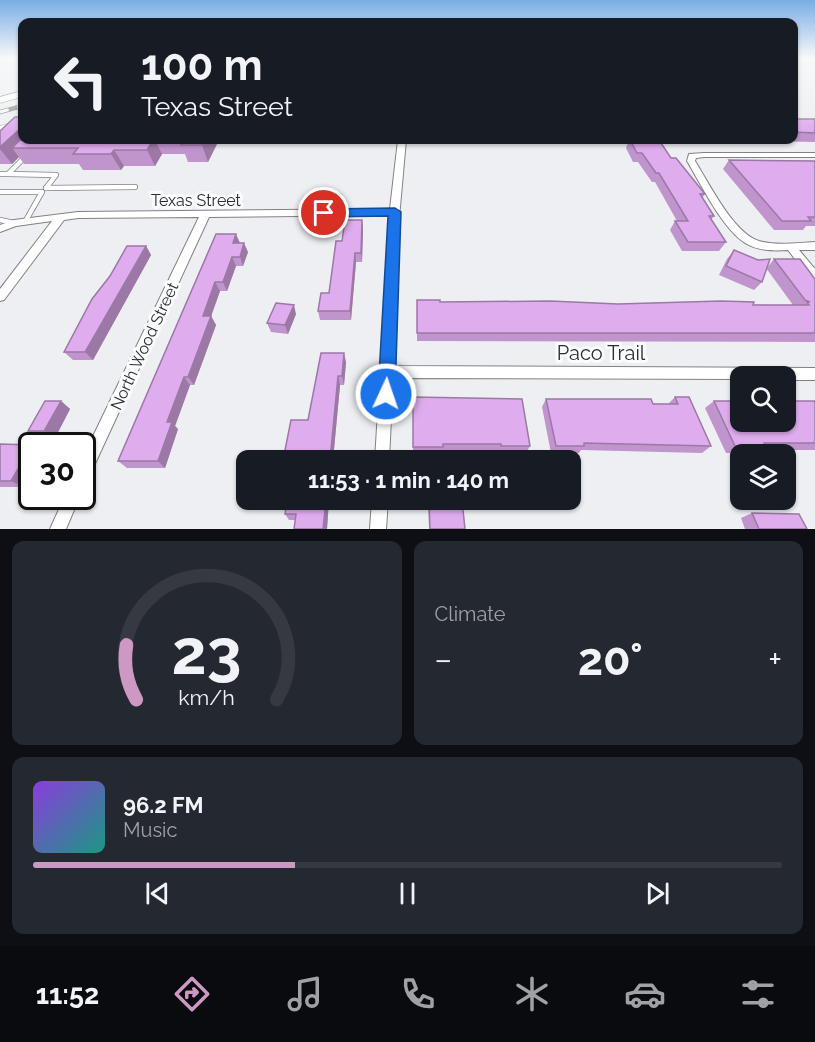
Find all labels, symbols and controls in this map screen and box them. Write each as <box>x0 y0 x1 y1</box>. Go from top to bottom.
text: 100 m <box>141 41 263 90</box>
icon: left <box>42 42 120 120</box>
text: Texas Street <box>141 91 293 122</box>
pin <box>298 187 349 238</box>
street label: Texas Street <box>151 191 242 210</box>
icon: arrive <box>307 196 340 229</box>
street label: North Wood Street <box>107 279 183 413</box>
street label: Paco Trail <box>557 341 646 365</box>
position arrow <box>354 362 418 426</box>
map controls <box>730 366 796 510</box>
button: search <box>730 366 796 432</box>
speed limit sign: 30 <box>18 432 96 510</box>
button: layers <box>730 444 796 510</box>
text: 11:53 · 1 min · 140 m <box>308 467 509 493</box>
text: Climate <box>435 602 506 626</box>
text: 23 <box>172 615 242 689</box>
text: 20° <box>578 633 643 686</box>
text: − <box>435 640 452 679</box>
text: + <box>768 640 782 679</box>
text: km/h <box>178 685 235 710</box>
text: 96.2 FM <box>123 792 204 818</box>
text: Music <box>123 818 177 842</box>
icon: previous <box>141 877 174 910</box>
icon: pause <box>391 877 424 910</box>
icon: next <box>641 877 674 910</box>
icon: directions <box>171 973 213 1015</box>
icon: music <box>284 973 326 1015</box>
icon: phone <box>397 973 439 1015</box>
icon: climate <box>511 973 553 1015</box>
icon: car <box>624 973 666 1015</box>
icon: filters <box>737 973 779 1015</box>
text: 11:52 <box>36 979 99 1010</box>

